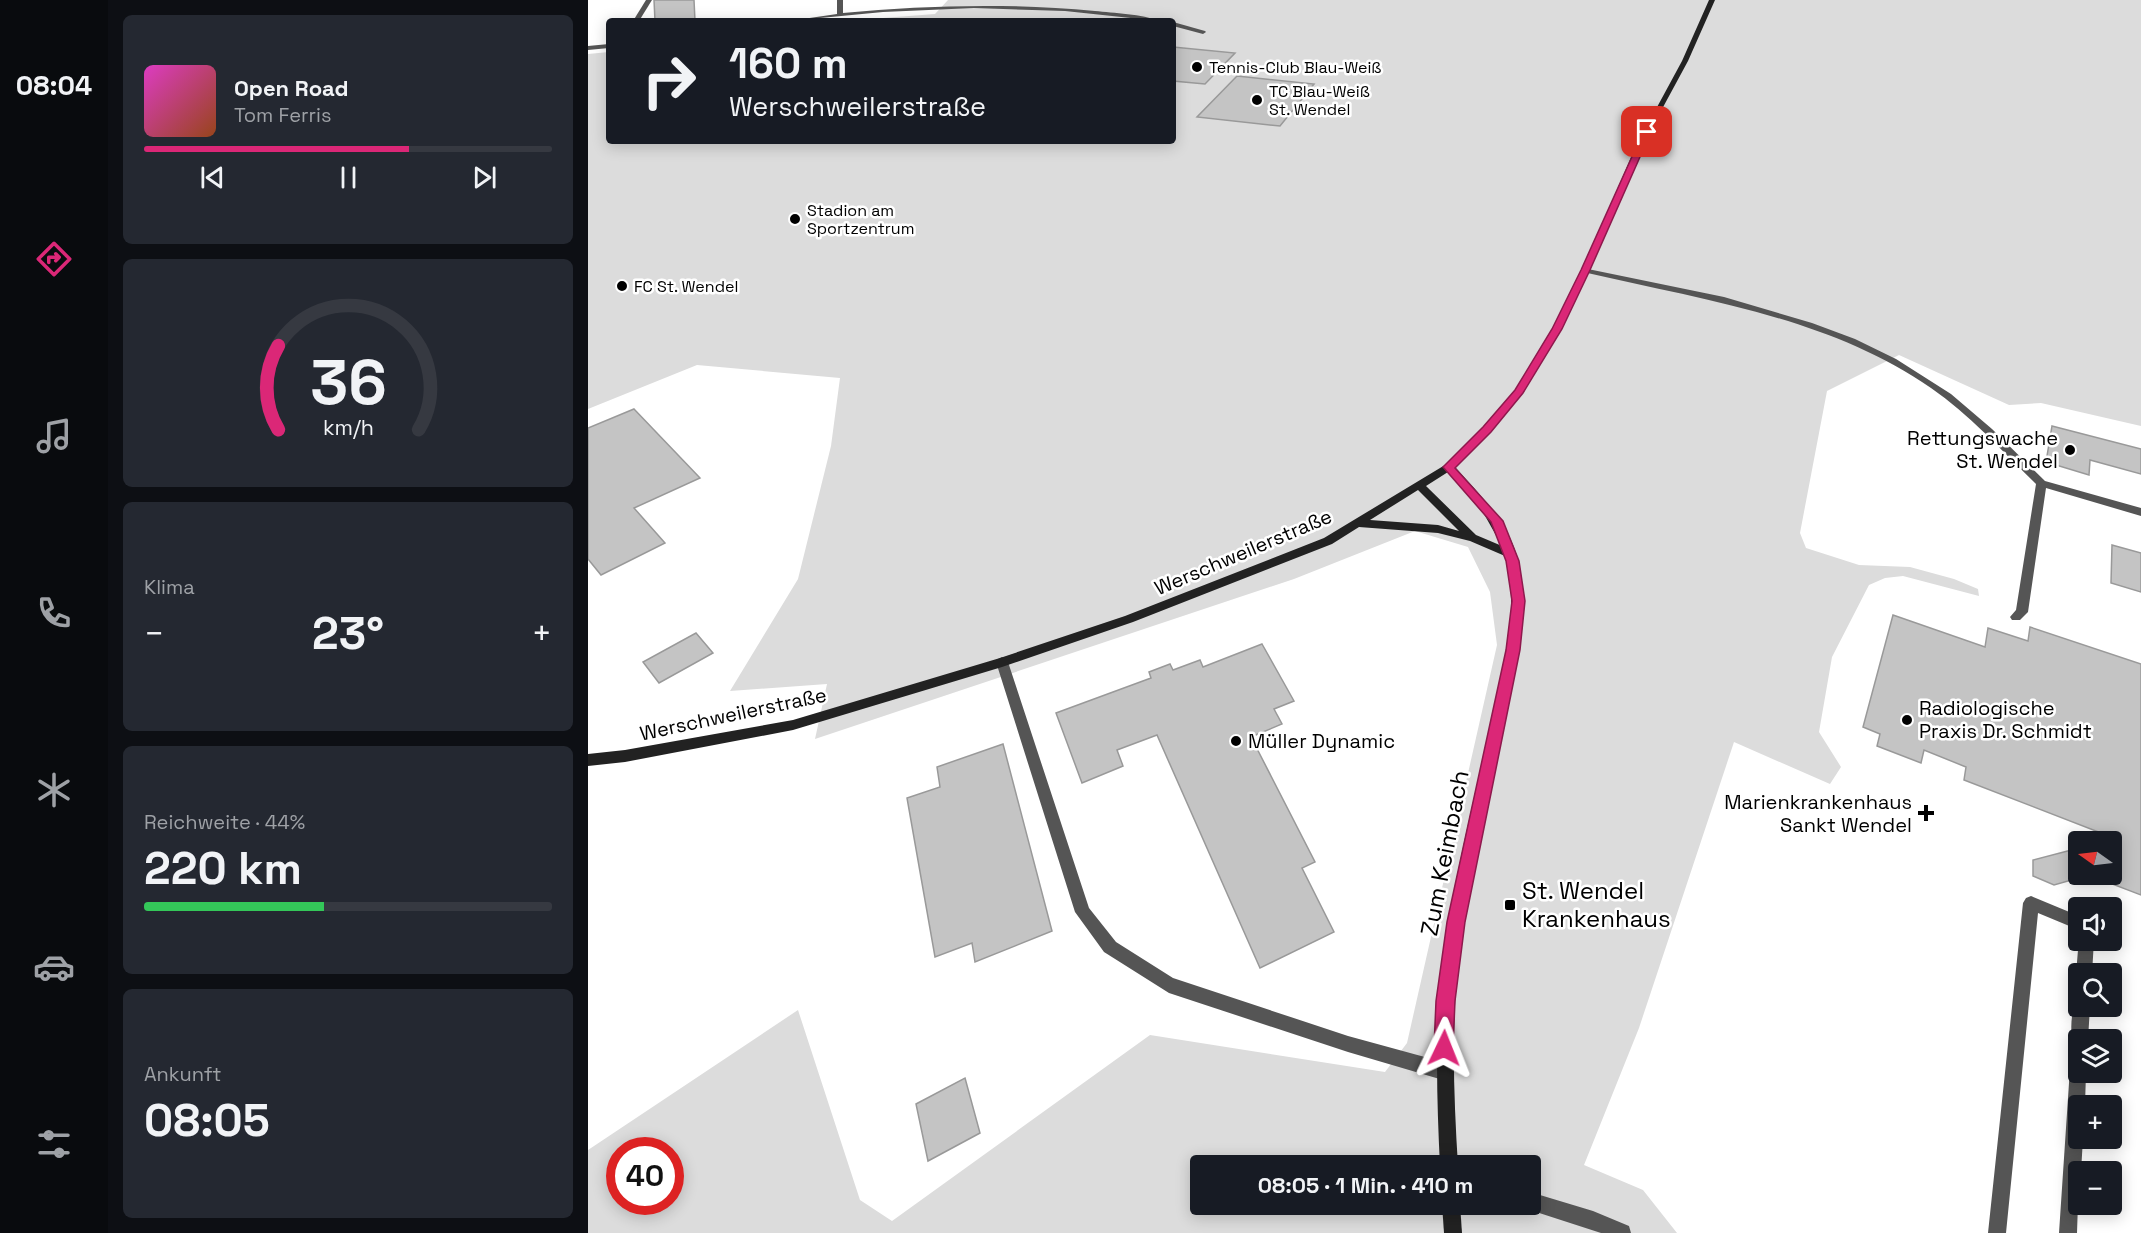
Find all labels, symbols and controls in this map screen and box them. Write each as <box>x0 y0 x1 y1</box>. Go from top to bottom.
text: 160 m <box>729 37 848 90</box>
icon: right <box>630 42 708 120</box>
place label: Tennis-Club Blau-Weiß <box>1209 57 1381 78</box>
marker: Tennis-Club Blau-Weiß <box>1190 60 1204 74</box>
text: 08:04 <box>16 68 92 103</box>
text: Open Road <box>234 74 349 102</box>
place label: TC Blau-Weiß St. Wendel <box>1269 81 1370 120</box>
text: Werschweilerstraße <box>729 89 986 124</box>
marker: TC Blau-Weiß St. Wendel <box>1250 93 1264 107</box>
text: Tom Ferris <box>234 102 332 128</box>
pin <box>1621 106 1672 157</box>
icon: arrive <box>1630 115 1663 148</box>
icon: previous <box>196 161 229 194</box>
icon: pause <box>332 161 365 194</box>
icon: next <box>468 161 501 194</box>
place label: Stadion am Sportzentrum <box>807 200 914 239</box>
marker: Stadion am Sportzentrum <box>788 212 802 226</box>
icon: directions <box>33 238 75 280</box>
place label: FC St. Wendel <box>634 276 738 297</box>
marker: FC St. Wendel <box>615 279 629 293</box>
text: 36 <box>310 343 386 422</box>
text: km/h <box>322 414 374 441</box>
icon: music <box>33 415 75 457</box>
place label: Rettungswache St. Wendel <box>1907 425 2058 474</box>
marker: Rettungswache St. Wendel <box>2063 443 2077 457</box>
street label: Werschweilerstraße <box>1150 503 1336 601</box>
text: Klima <box>144 574 195 600</box>
icon: phone <box>33 592 75 634</box>
text: 23° <box>312 605 384 662</box>
text: − <box>144 613 164 655</box>
text: + <box>532 613 552 655</box>
street label: Werschweilerstraße <box>637 681 829 747</box>
place label: Radiologische Praxis Dr. Schmidt <box>1919 695 2092 744</box>
marker: Radiologische Praxis Dr. Schmidt <box>1900 713 1914 727</box>
place label: Müller Dynamic <box>1248 728 1395 754</box>
marker: Müller Dynamic <box>1229 734 1243 748</box>
street label: Zum Keimbach <box>1413 767 1476 938</box>
icon: climate <box>33 769 75 811</box>
place label: Marienkrankenhaus Sankt Wendel <box>1724 789 1912 838</box>
marker: Marienkrankenhaus Sankt Wendel <box>1917 804 1935 822</box>
text: Reichweite · 44% <box>144 809 305 835</box>
north arrow <box>2068 831 2122 885</box>
map controls <box>2068 831 2122 1215</box>
text: 220 km <box>144 840 302 897</box>
place label: St. Wendel Krankenhaus <box>1522 875 1671 934</box>
button: sound <box>2068 897 2122 951</box>
marker: St. Wendel Krankenhaus <box>1503 898 1517 912</box>
icon: car <box>33 946 75 988</box>
button: search <box>2068 963 2122 1017</box>
position arrow <box>1412 1016 1476 1080</box>
button: layers <box>2068 1029 2122 1083</box>
text: Ankunft <box>144 1061 222 1087</box>
text: 08:05 <box>144 1092 270 1149</box>
button: + <box>2068 1095 2122 1149</box>
icon: filters <box>33 1123 75 1165</box>
speed limit sign: 40 <box>606 1137 684 1215</box>
button: − <box>2068 1161 2122 1215</box>
text: 08:05 · 1 Min. · 410 m <box>1258 1171 1473 1199</box>

